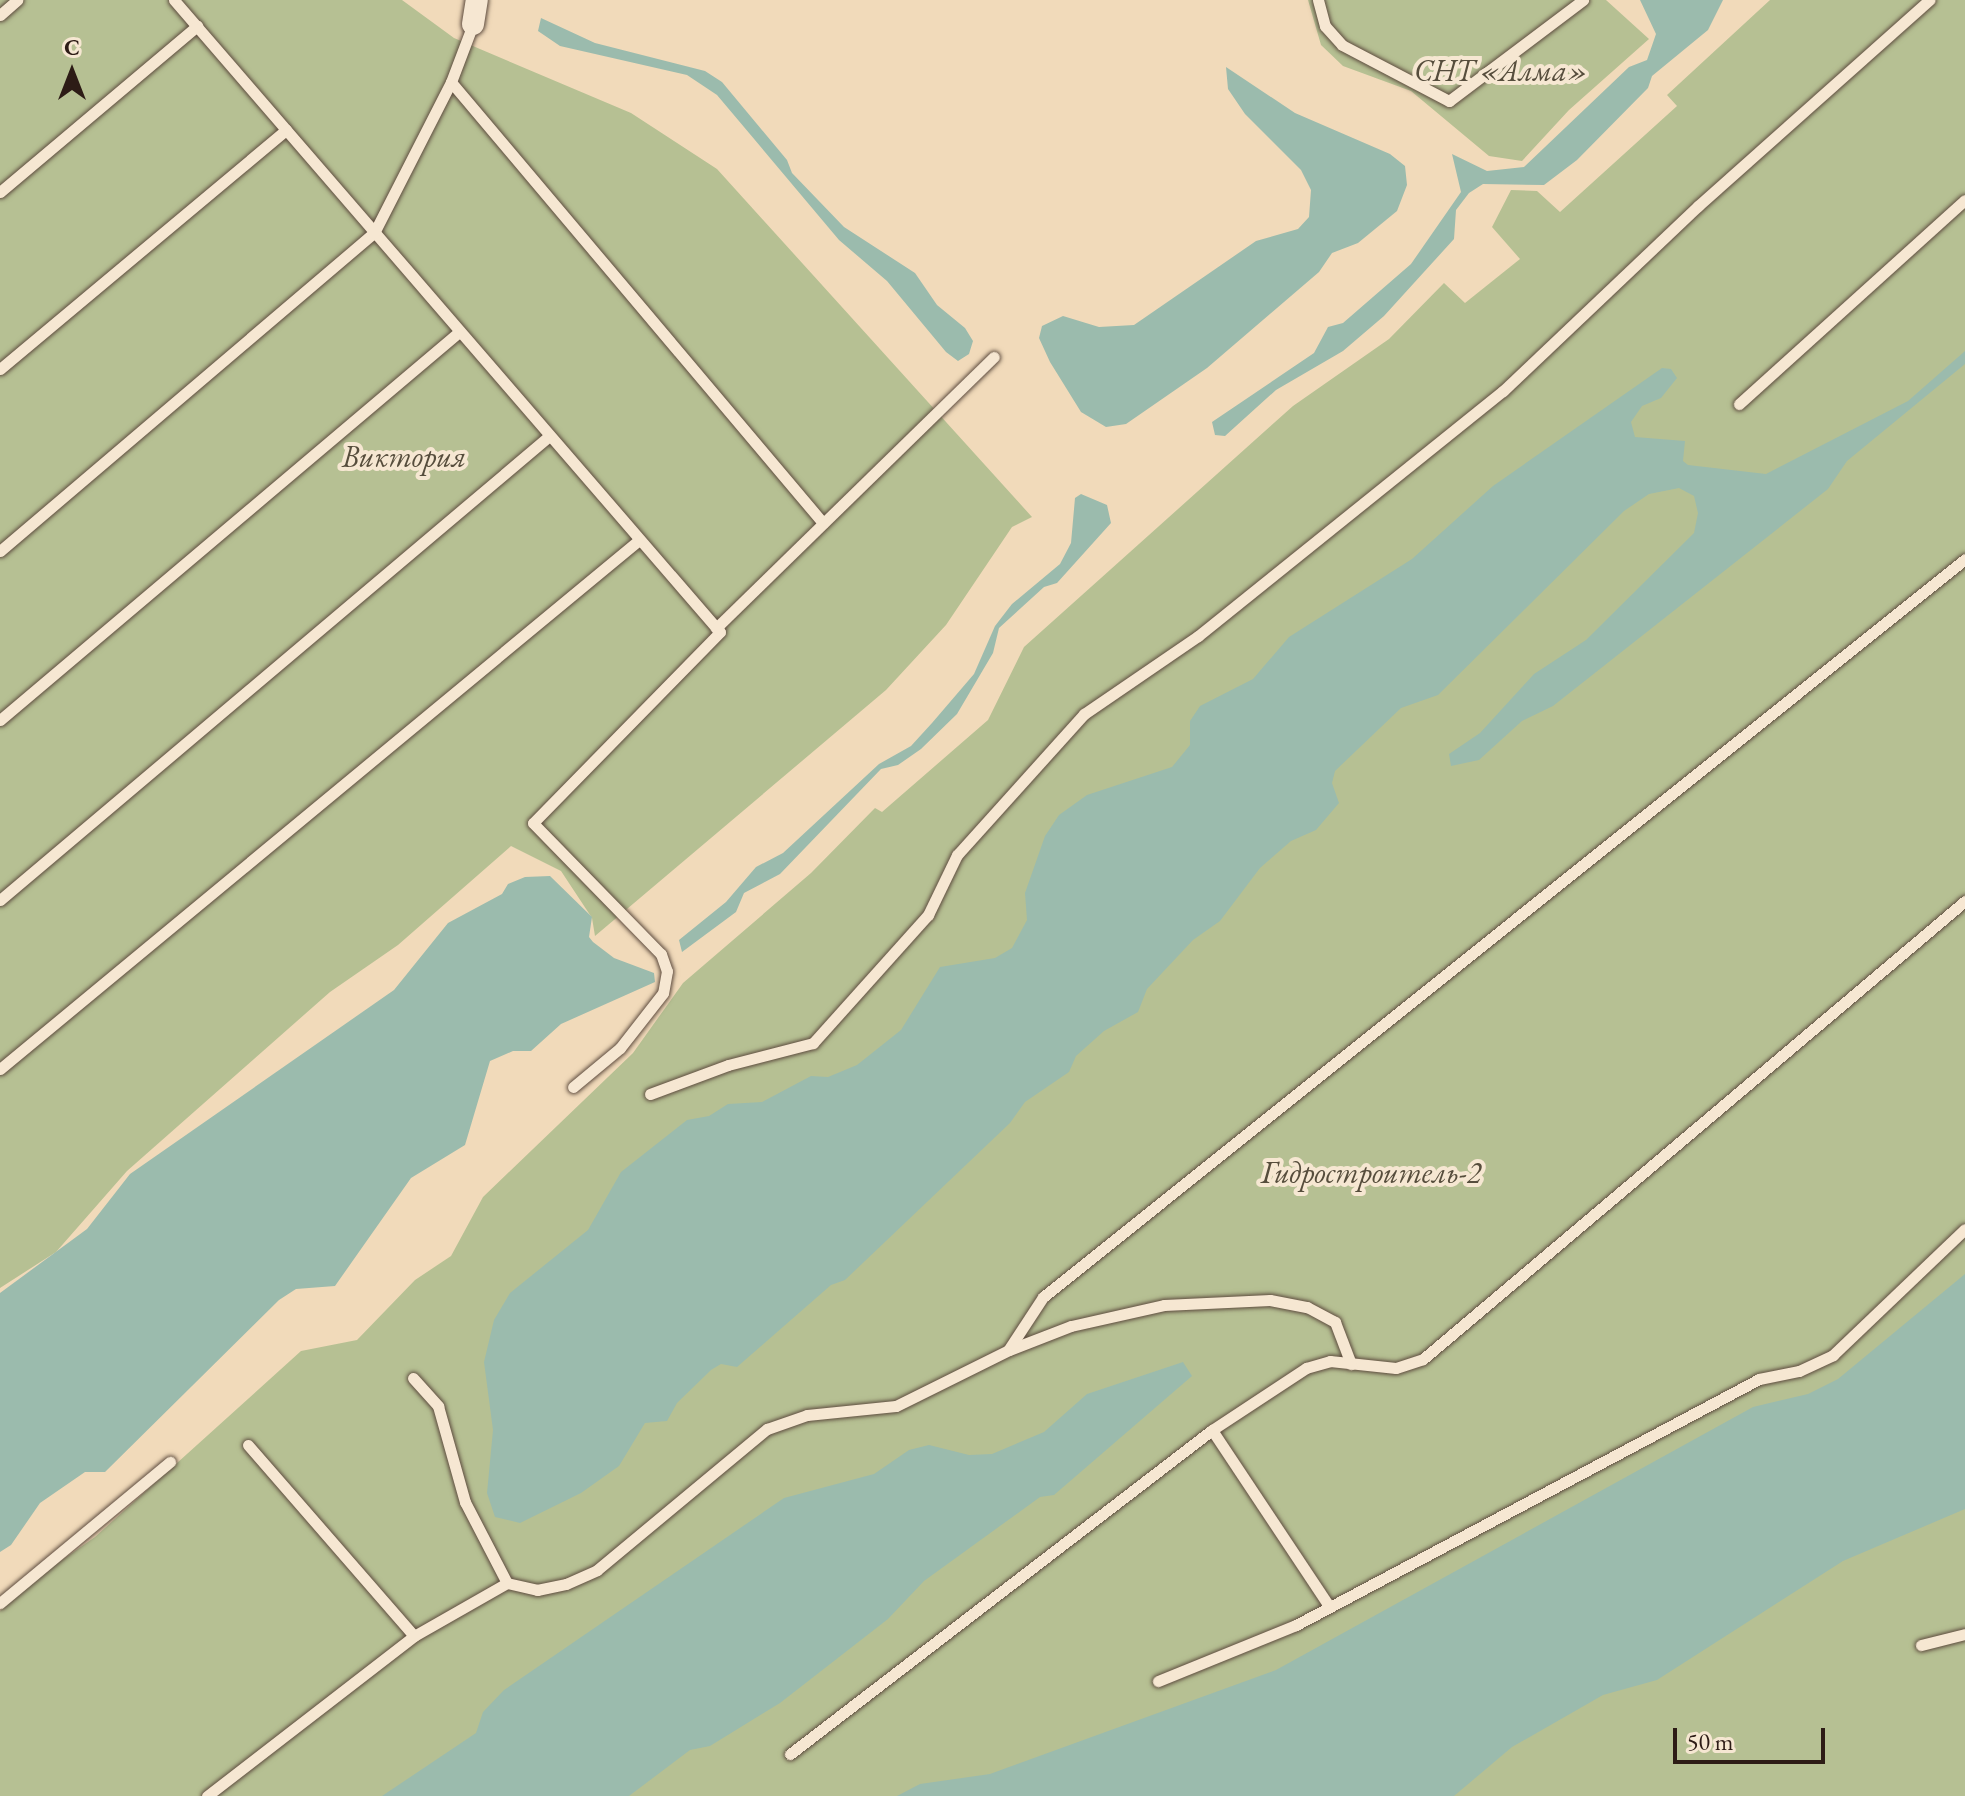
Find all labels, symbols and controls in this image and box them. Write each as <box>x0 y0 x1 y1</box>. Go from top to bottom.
north arrow <box>32 32 112 112</box>
text: С <box>64 33 80 62</box>
park label: СНТ «Алма» <box>1414 53 1588 89</box>
park label: Виктория <box>342 439 466 475</box>
park label: Гидростроитель-2 <box>1261 1155 1481 1191</box>
scale bar <box>1677 1712 1829 1762</box>
text: 50 m <box>1687 1726 1734 1757</box>

